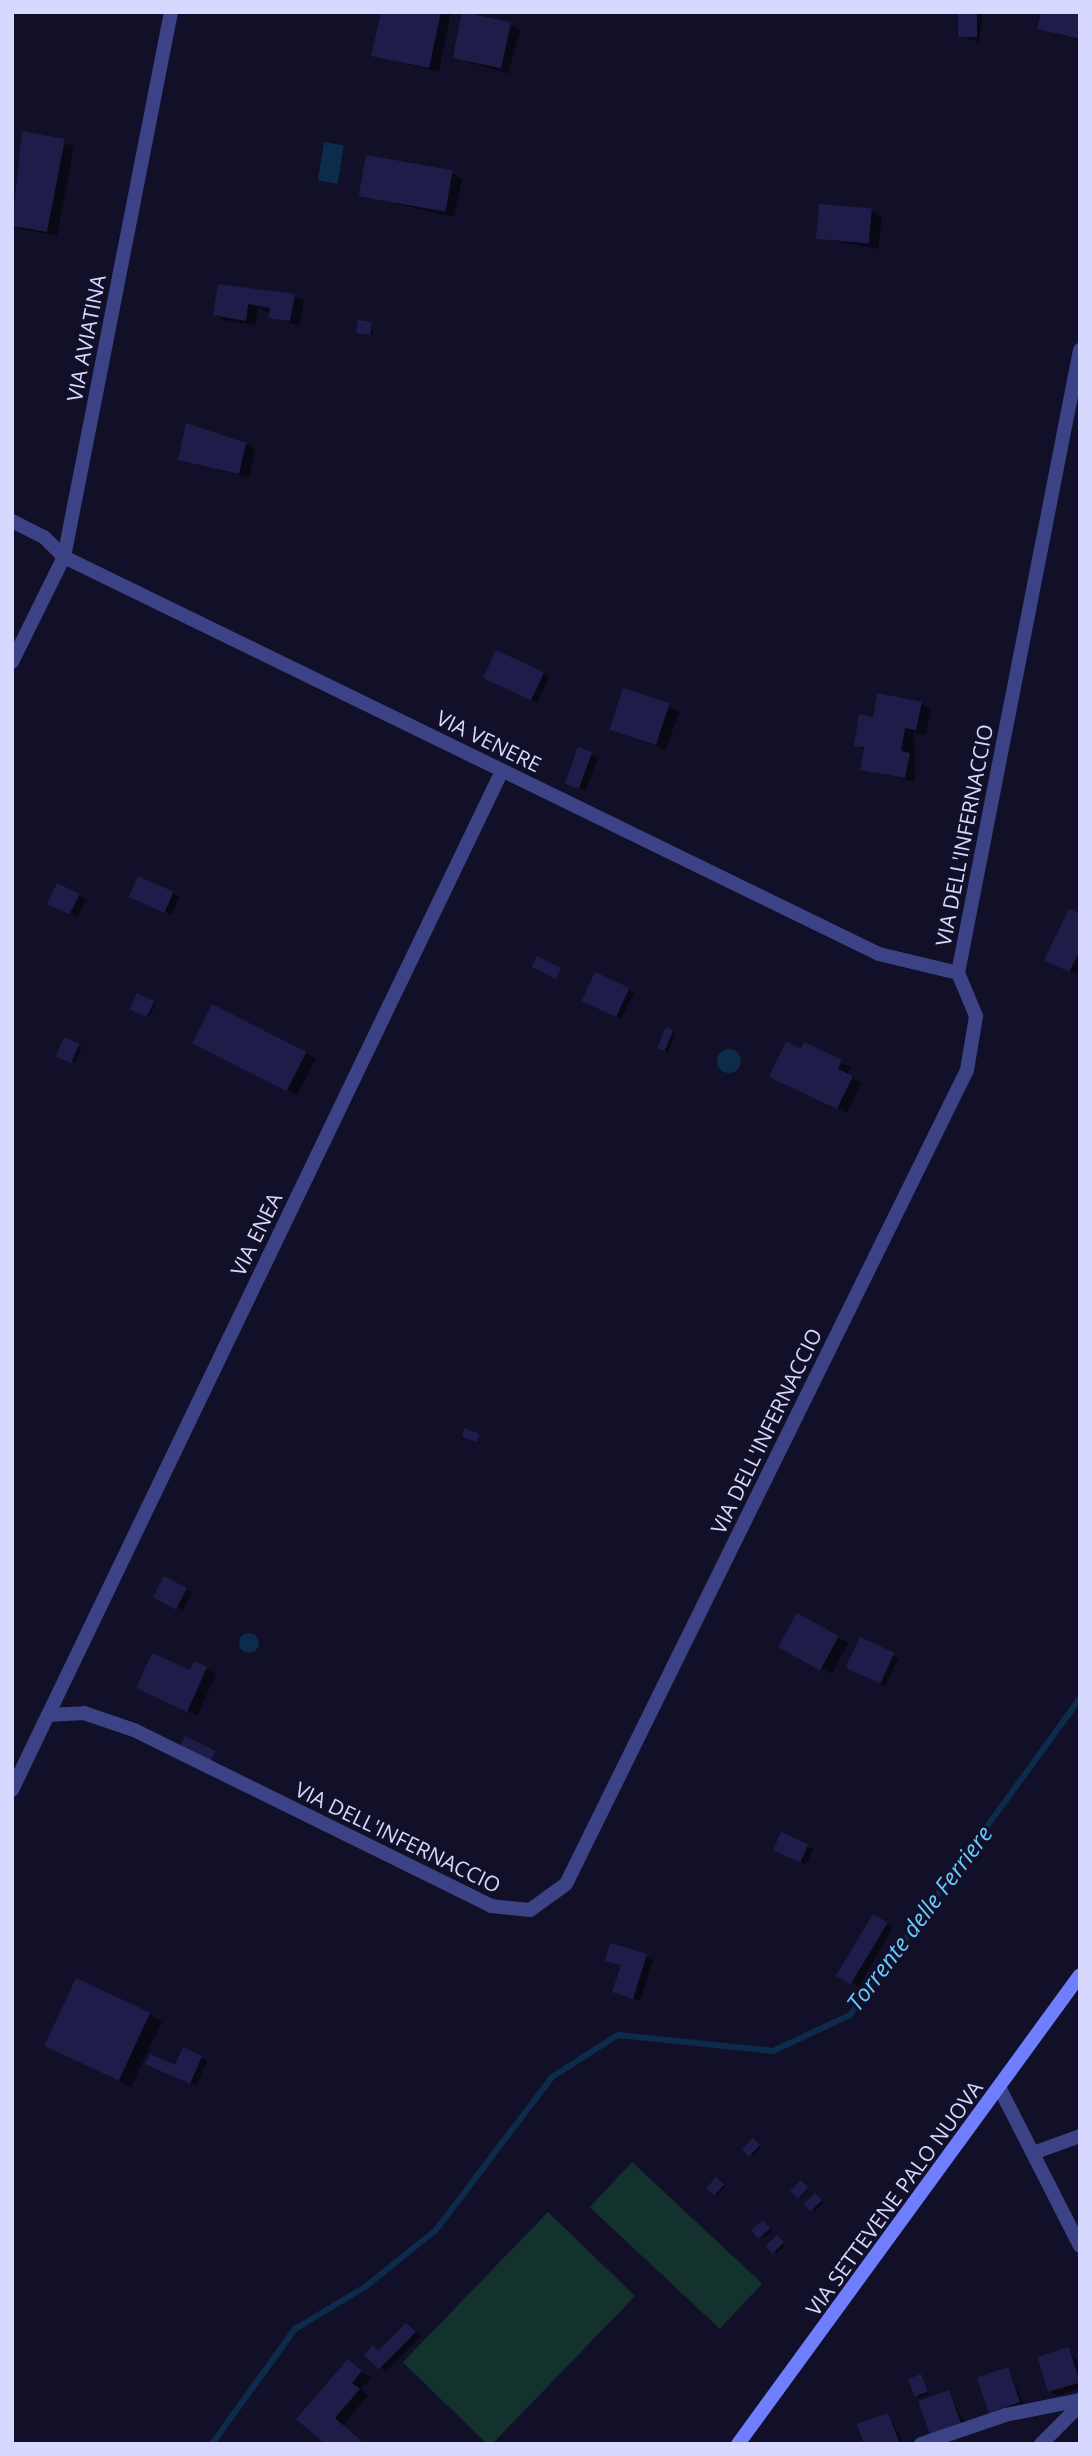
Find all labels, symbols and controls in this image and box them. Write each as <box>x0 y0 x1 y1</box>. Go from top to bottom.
street label: VIA AVIATINA <box>61 272 111 404</box>
street label: VIA VENERE <box>433 705 545 777</box>
street label: VIA DELL'INFERNACCIO <box>930 722 998 948</box>
street label: VIA ENEA <box>225 1188 287 1280</box>
street label: VIA DELL'INFERNACCIO <box>705 1324 827 1538</box>
street label: VIA DELL'INFERNACCIO <box>291 1776 505 1898</box>
water label: Torrente delle Ferriere <box>840 1820 998 2016</box>
street label: VIA SETTEVENE PALO NUOVA <box>800 2076 988 2320</box>

